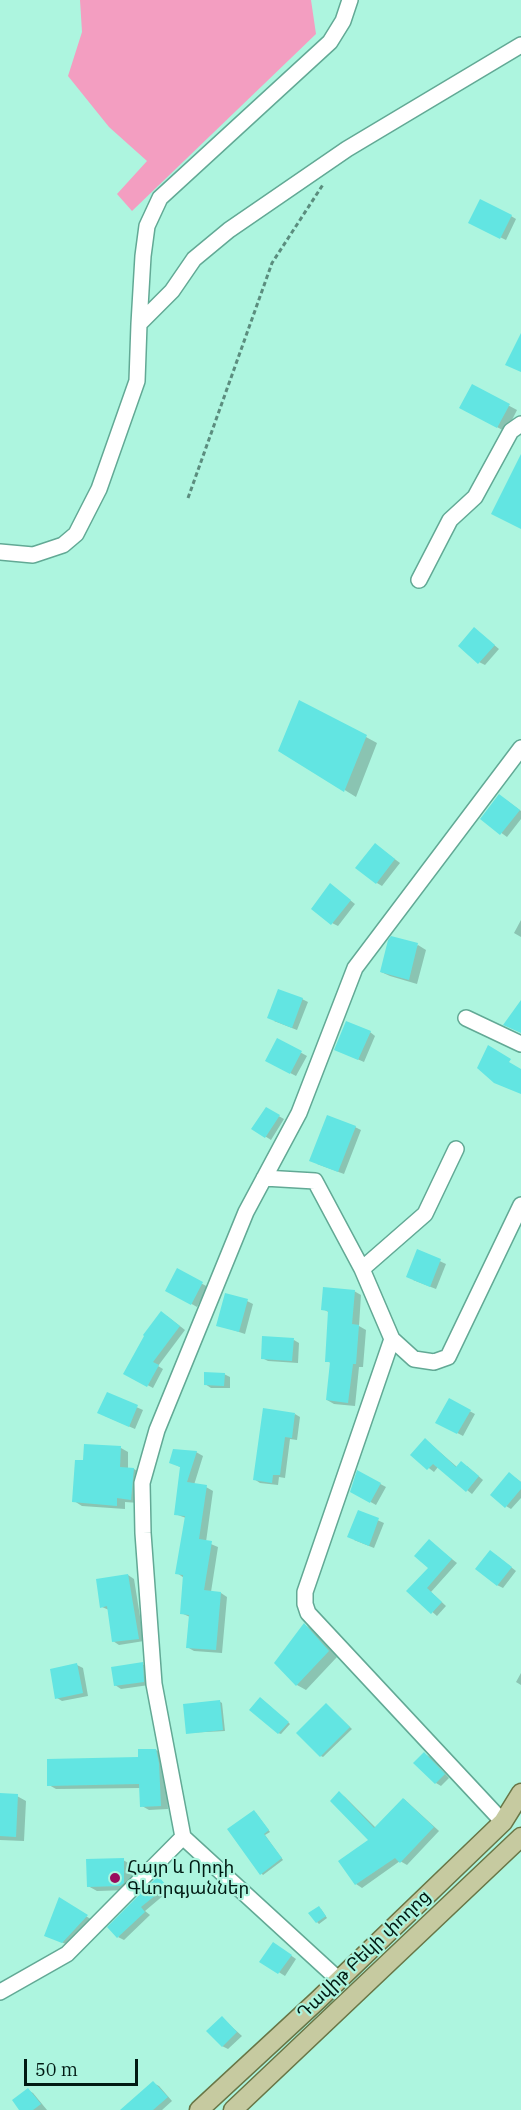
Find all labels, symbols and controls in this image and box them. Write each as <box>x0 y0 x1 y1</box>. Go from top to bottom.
place label: Հայր և Որդի Գևորգյաններ <box>127 1857 249 1900</box>
marker: Հայր և Որդի Գևորգյաններ <box>108 1871 122 1885</box>
street label: Դավիթ Բեկի փողոց <box>293 1886 435 2024</box>
scale bar <box>27 2047 141 2085</box>
text: 50 m <box>35 2058 78 2081</box>

